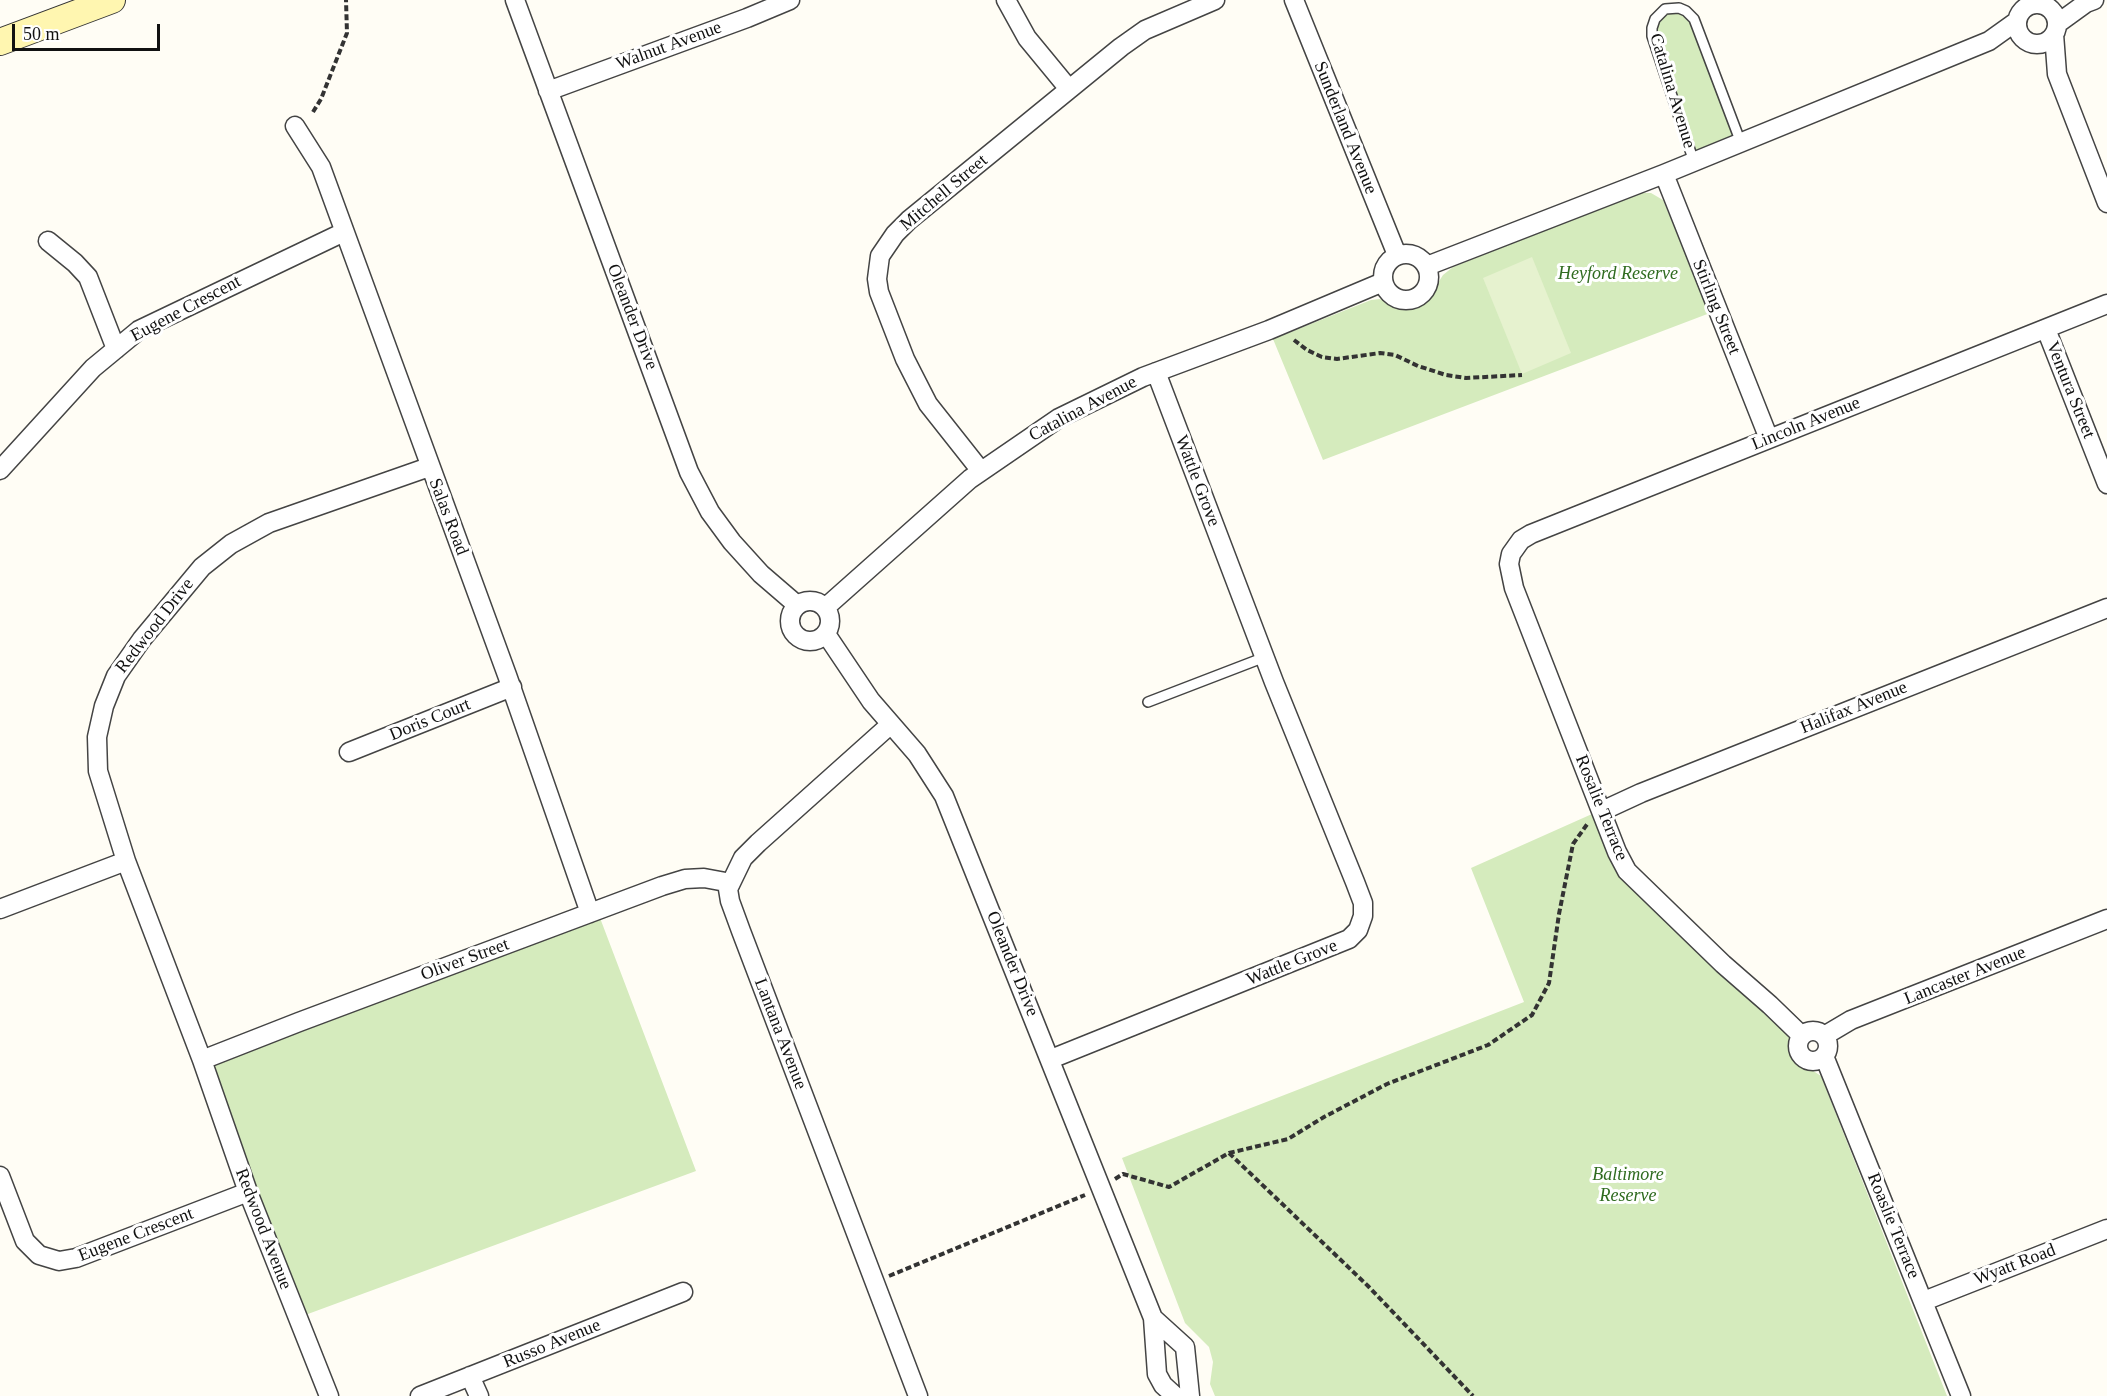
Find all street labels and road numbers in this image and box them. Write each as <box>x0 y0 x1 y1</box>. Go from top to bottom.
street label: Walnut Avenue <box>613 17 725 75</box>
street label: Catalina Avenue <box>1644 31 1700 151</box>
street label: Sunderland Avenue <box>1309 59 1381 197</box>
street label: Mitchell Street <box>896 150 992 236</box>
street label: Stirling Street <box>1687 256 1745 358</box>
street label: Oleander Drive <box>602 261 662 373</box>
street label: Eugene Crescent <box>127 271 245 347</box>
street label: Ventura Street <box>2041 338 2099 442</box>
street label: Catalina Avenue <box>1025 372 1141 446</box>
street label: Lincoln Avenue <box>1749 392 1863 456</box>
street label: Wattle Grove <box>1170 432 1224 530</box>
street label: Salas Road <box>423 476 473 558</box>
street label: Redwood Drive <box>111 574 199 678</box>
street label: Halifax Avenue <box>1798 677 1910 739</box>
street label: Doris Court <box>386 694 474 746</box>
street label: Rosalie Terrace <box>1570 752 1632 864</box>
street label: Oleander Drive <box>981 908 1043 1020</box>
street label: Oliver Street <box>418 934 512 986</box>
street label: Wattle Grove <box>1243 935 1341 991</box>
street label: Lancaster Avenue <box>1901 942 2029 1010</box>
street label: Lantana Avenue <box>749 975 811 1093</box>
street label: Redwood Avenue <box>230 1165 296 1293</box>
street label: Roaslie Terrace <box>1862 1170 1924 1282</box>
street label: Eugene Crescent <box>75 1203 197 1267</box>
street label: Wyatt Road <box>1971 1240 2059 1290</box>
street label: Russo Avenue <box>500 1315 604 1373</box>

